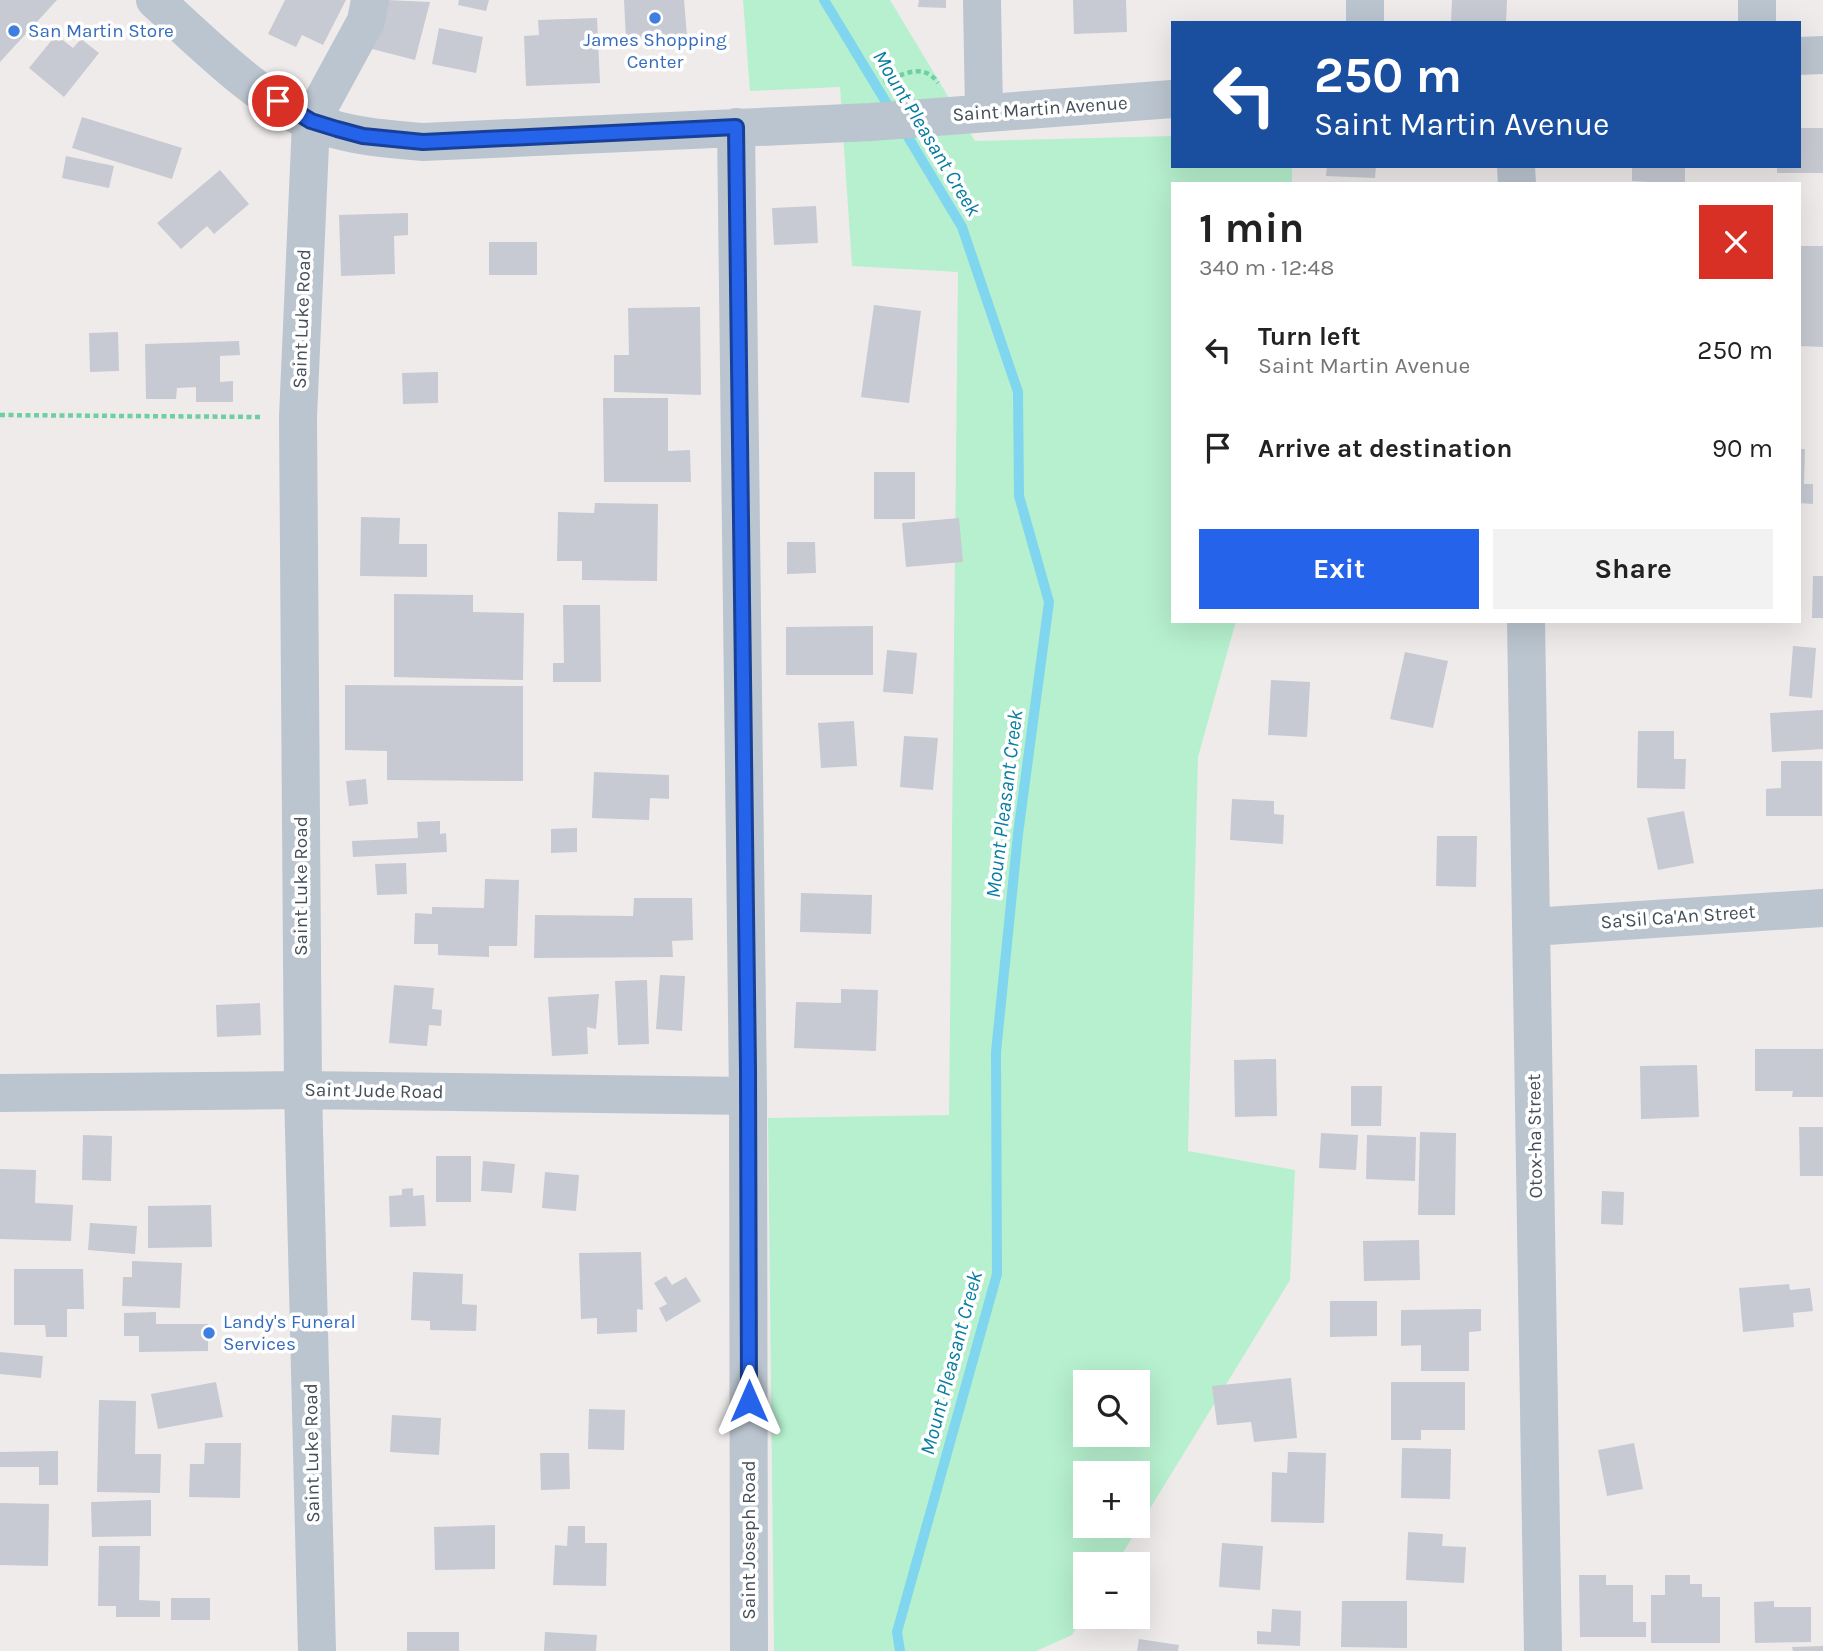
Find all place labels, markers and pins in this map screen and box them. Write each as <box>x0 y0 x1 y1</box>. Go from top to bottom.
marker: James Shopping Center <box>647 10 663 26</box>
place label: San Martin Store <box>28 20 174 42</box>
marker: San Martin Store <box>6 23 22 39</box>
place label: James Shopping Center <box>583 29 727 73</box>
pin <box>248 71 308 131</box>
place label: Landy's Funeral Services <box>223 1311 356 1355</box>
marker: Landy's Funeral Services <box>201 1325 217 1341</box>

